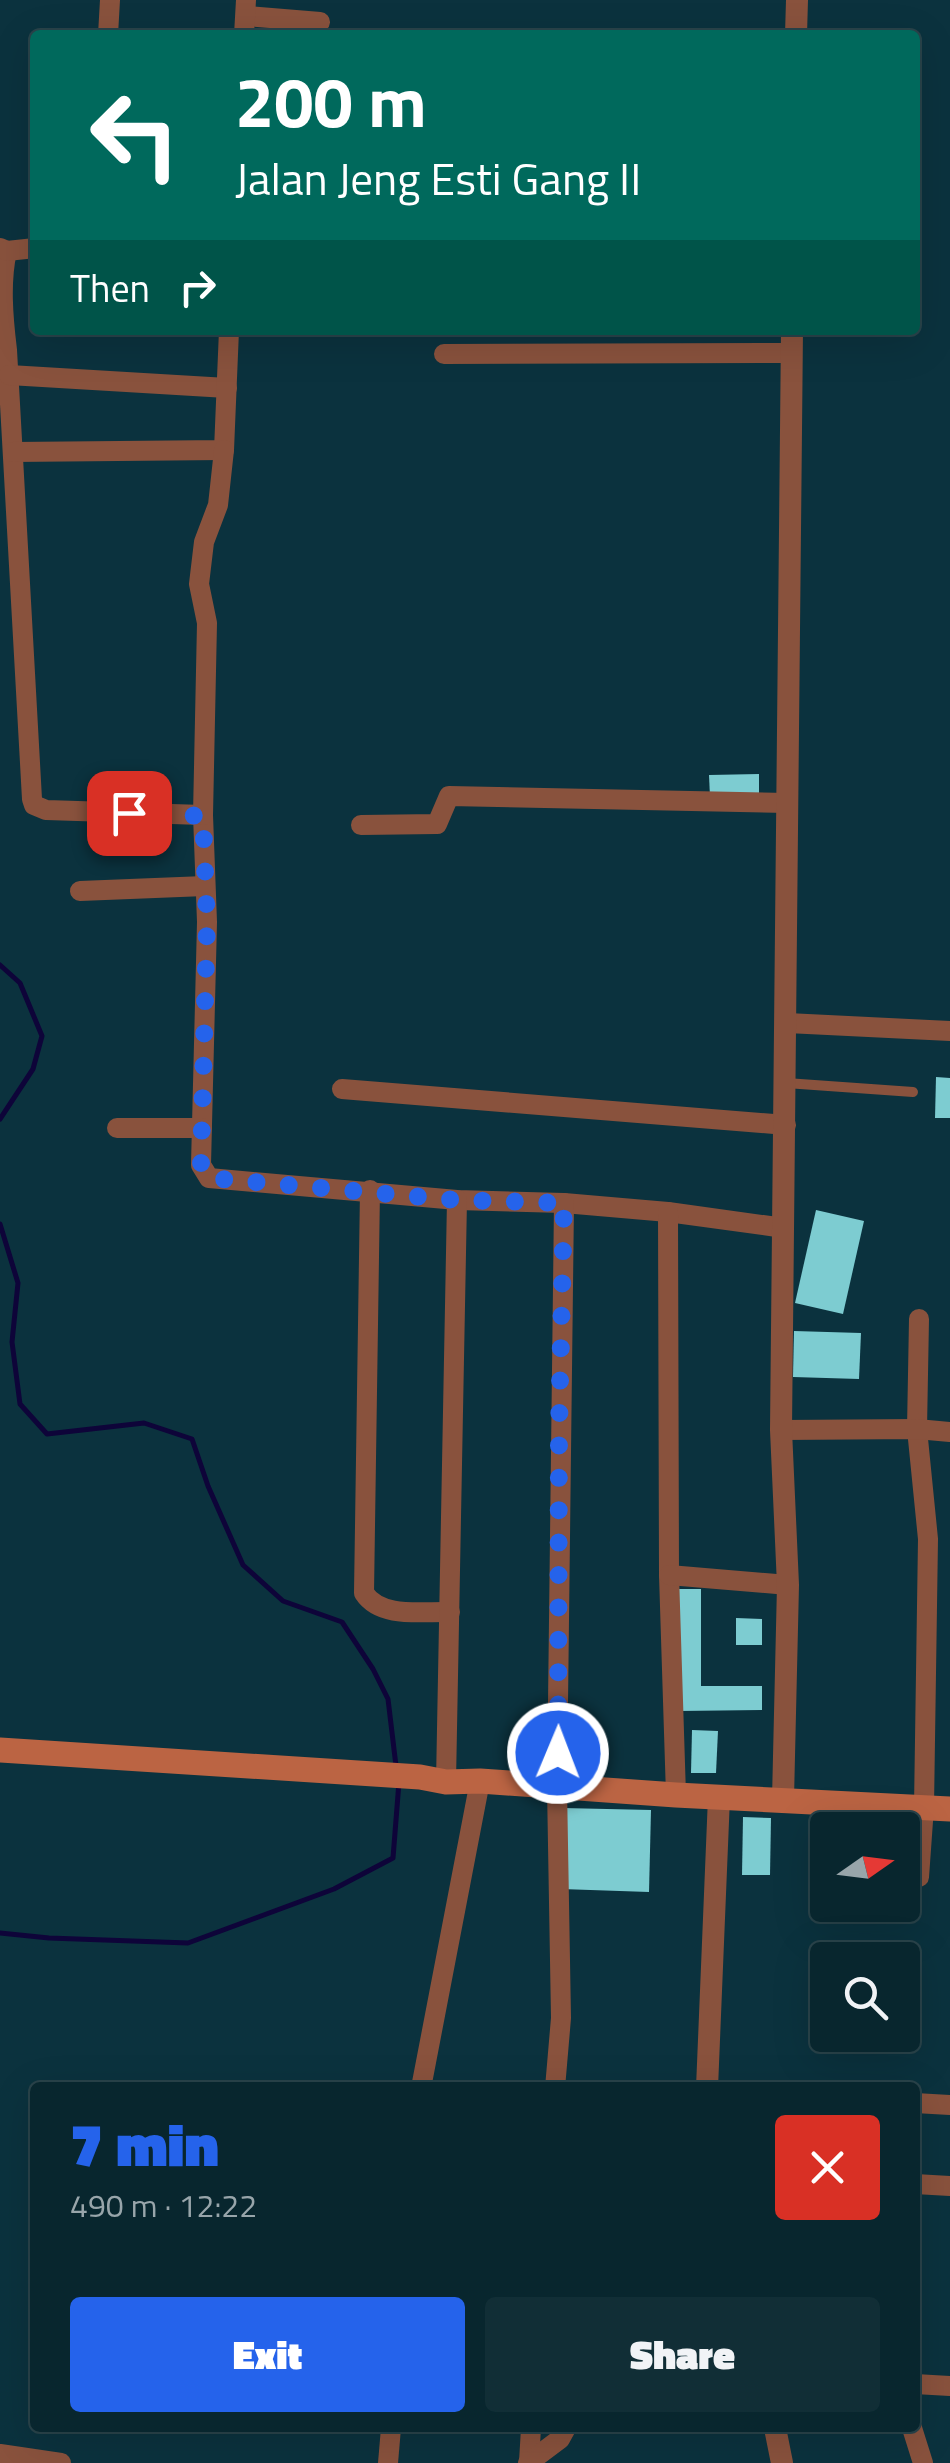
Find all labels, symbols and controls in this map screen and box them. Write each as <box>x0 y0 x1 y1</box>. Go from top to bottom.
text: 200 m <box>235 48 427 154</box>
icon: left <box>70 70 200 200</box>
text: Jalan Jeng Esti Gang II <box>235 144 641 212</box>
text: Then <box>70 259 150 317</box>
icon: right <box>170 260 225 315</box>
pin <box>87 771 172 856</box>
icon: arrive <box>102 786 157 841</box>
position arrow <box>506 1701 610 1805</box>
north arrow <box>810 1812 920 1922</box>
map controls <box>810 1812 920 2052</box>
button: search <box>810 1942 920 2052</box>
text: 7 min <box>70 2098 219 2189</box>
button: close <box>775 2115 880 2220</box>
text: 490 m · 12:22 <box>70 2181 257 2229</box>
button: Exit <box>70 2297 465 2412</box>
button: Share <box>485 2297 880 2412</box>

